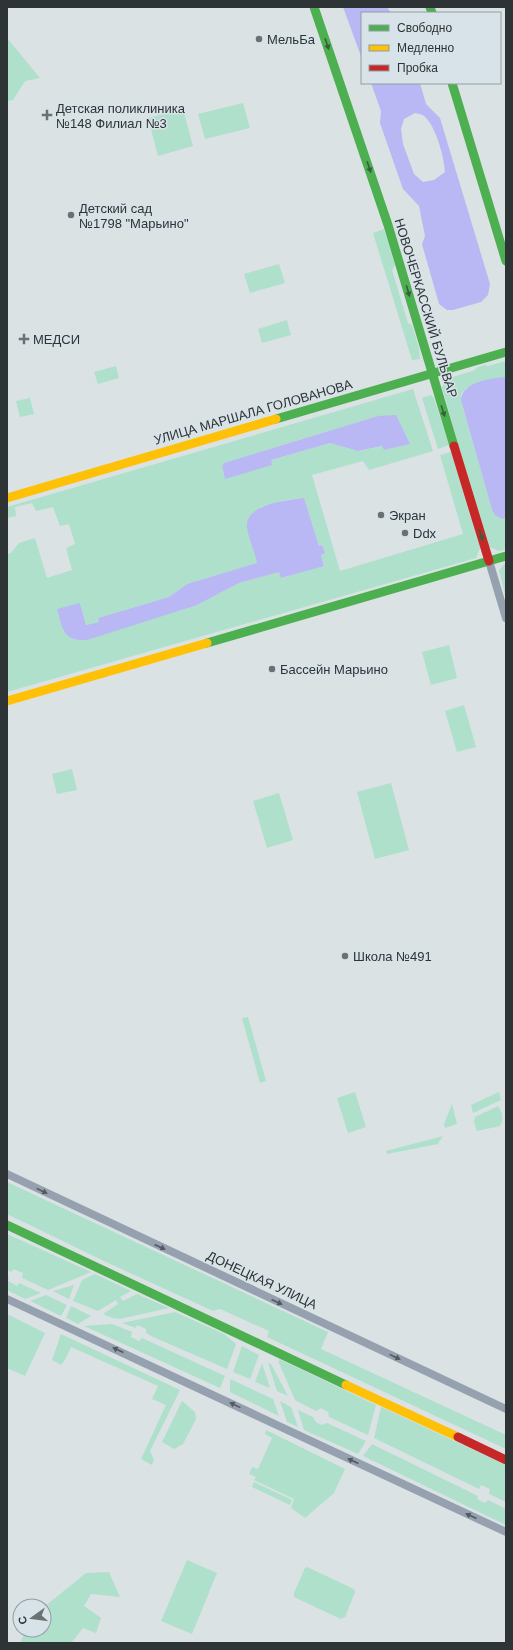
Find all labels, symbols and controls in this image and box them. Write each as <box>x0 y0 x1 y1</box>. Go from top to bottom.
legend <box>361 12 501 84</box>
text: Свободно <box>397 21 452 35</box>
place label: МельБа <box>267 32 316 47</box>
marker: МельБа <box>254 34 264 44</box>
one-way arrow <box>325 38 331 50</box>
text: Медленно <box>397 41 454 55</box>
text: Пробка <box>397 61 438 75</box>
place label: Детская поликлиника №148 Филиал №3 <box>56 101 186 131</box>
marker: Детская поликлиника №148 Филиал №3 <box>41 109 53 121</box>
one-way arrow <box>367 161 373 173</box>
place label: Детский сад №1798 "Марьино" <box>79 201 189 231</box>
marker: Детский сад №1798 "Марьино" <box>66 210 76 220</box>
street label: НОВОЧЕРКАССКИЙ БУЛЬВАР <box>392 216 460 400</box>
one-way arrow <box>405 285 411 297</box>
place label: МЕДСИ <box>33 332 80 347</box>
marker: МЕДСИ <box>18 333 30 345</box>
street label: УЛИЦА МАРШАЛА ГОЛОВАНОВА <box>152 376 354 448</box>
one-way arrow <box>441 405 447 417</box>
place label: Экран <box>389 508 426 523</box>
marker: Экран <box>376 510 386 520</box>
place label: Ddx <box>413 526 437 541</box>
marker: Ddx <box>400 528 410 538</box>
one-way arrow <box>478 529 484 541</box>
place label: Бассейн Марьино <box>280 662 388 677</box>
marker: Бассейн Марьино <box>267 664 277 674</box>
place label: Школа №491 <box>353 949 432 964</box>
marker: Школа №491 <box>340 951 350 961</box>
one-way arrow <box>37 1188 48 1194</box>
one-way arrow <box>154 1244 165 1250</box>
street label: ДОНЕЦКАЯ УЛИЦА <box>205 1248 320 1312</box>
one-way arrow <box>272 1299 283 1305</box>
one-way arrow <box>112 1347 123 1353</box>
one-way arrow <box>389 1354 401 1360</box>
one-way arrow <box>230 1402 241 1408</box>
one-way arrow <box>346 1458 358 1464</box>
one-way arrow <box>465 1513 476 1519</box>
north arrow <box>12 1598 52 1638</box>
text: С <box>16 1615 29 1626</box>

